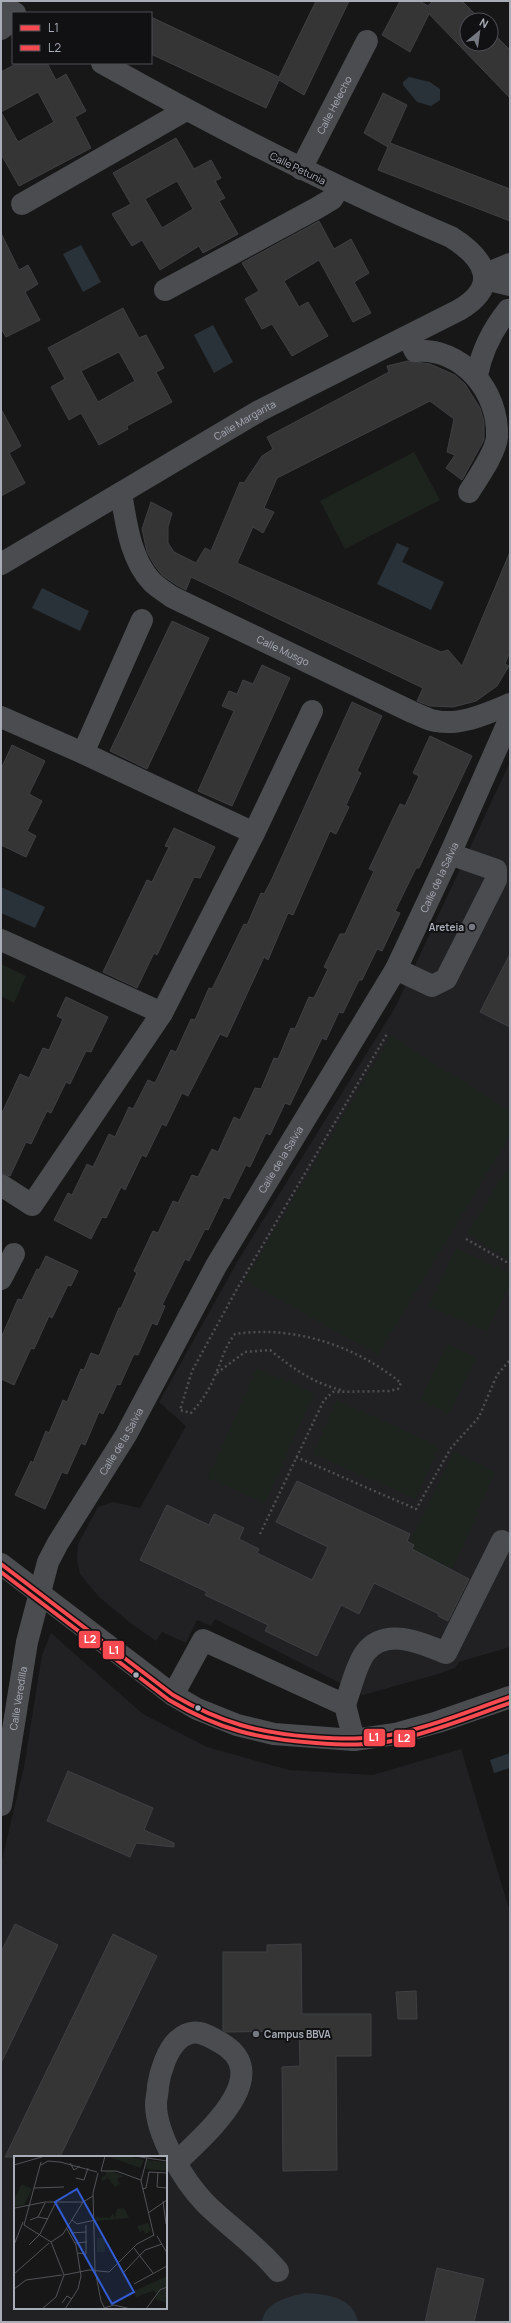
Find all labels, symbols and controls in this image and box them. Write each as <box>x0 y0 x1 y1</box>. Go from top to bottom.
legend <box>12 12 152 64</box>
north arrow <box>459 12 499 52</box>
text: N <box>477 14 491 31</box>
text: L1 <box>48 19 59 36</box>
text: L2 <box>48 39 61 56</box>
street label: Calle Helecho <box>313 73 355 136</box>
street label: Calle Petunia <box>268 148 328 188</box>
street label: Calle Margarita <box>211 397 278 443</box>
street label: Calle Musgo <box>255 632 312 669</box>
street label: Calle de la Salvia <box>417 840 461 915</box>
place label: Areteia <box>429 920 464 934</box>
marker: Areteia <box>467 922 477 932</box>
street label: Calle de la Salvia <box>255 1123 306 1196</box>
street label: Calle de la Salvia <box>96 1405 146 1478</box>
line badge: L2 <box>78 1630 101 1649</box>
text: L2 <box>84 1631 96 1646</box>
line badge: L1 <box>102 1640 125 1660</box>
text: L1 <box>109 1642 119 1657</box>
street label: Calle Veredilla <box>6 1665 30 1731</box>
unlabelled marker <box>131 1670 141 1680</box>
unlabelled marker <box>193 1703 203 1713</box>
line badge: L1 <box>363 1728 386 1747</box>
text: L1 <box>369 1729 379 1744</box>
line badge: L2 <box>393 1729 416 1748</box>
text: L2 <box>398 1730 410 1745</box>
place label: Campus BBVA <box>264 2027 331 2041</box>
marker: Campus BBVA <box>251 2029 261 2039</box>
inset map <box>14 2156 167 2309</box>

